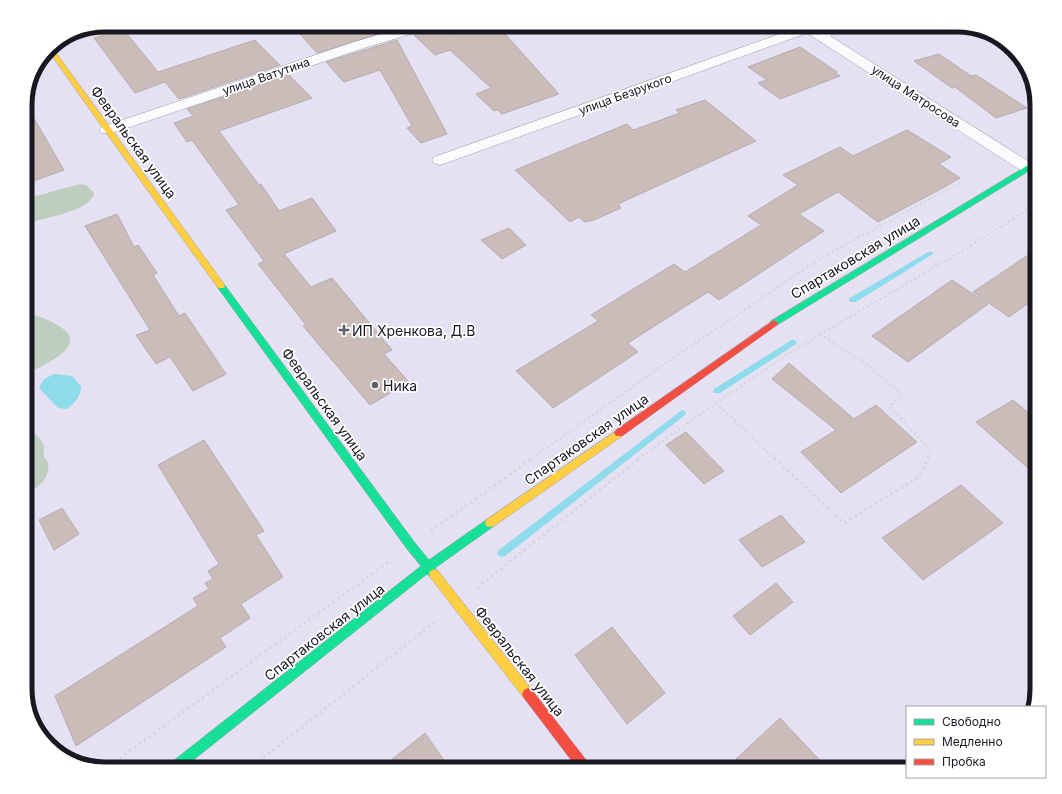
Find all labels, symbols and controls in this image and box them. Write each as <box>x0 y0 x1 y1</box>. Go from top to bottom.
street label: улица Ватутина <box>220 54 312 98</box>
street label: улица Матросова <box>869 62 963 130</box>
street label: улица Безрукого <box>577 70 673 118</box>
street label: Февральская улица <box>87 82 181 202</box>
street label: Спартаковская улица <box>787 212 923 302</box>
place label: ИП Хренкова, Д.В <box>352 322 476 339</box>
marker: ИП Хренкова, Д.В <box>339 325 349 335</box>
street label: Февральская улица <box>278 344 372 464</box>
place label: Ника <box>383 377 417 394</box>
marker: Ника <box>370 380 380 390</box>
street label: Спартаковская улица <box>521 390 651 488</box>
street label: Спартаковская улица <box>261 580 387 684</box>
street label: Февральская улица <box>472 603 568 719</box>
legend <box>906 706 1046 778</box>
text: Свободно <box>942 714 1001 729</box>
text: Медленно <box>942 734 1003 749</box>
text: Пробка <box>942 754 986 769</box>

